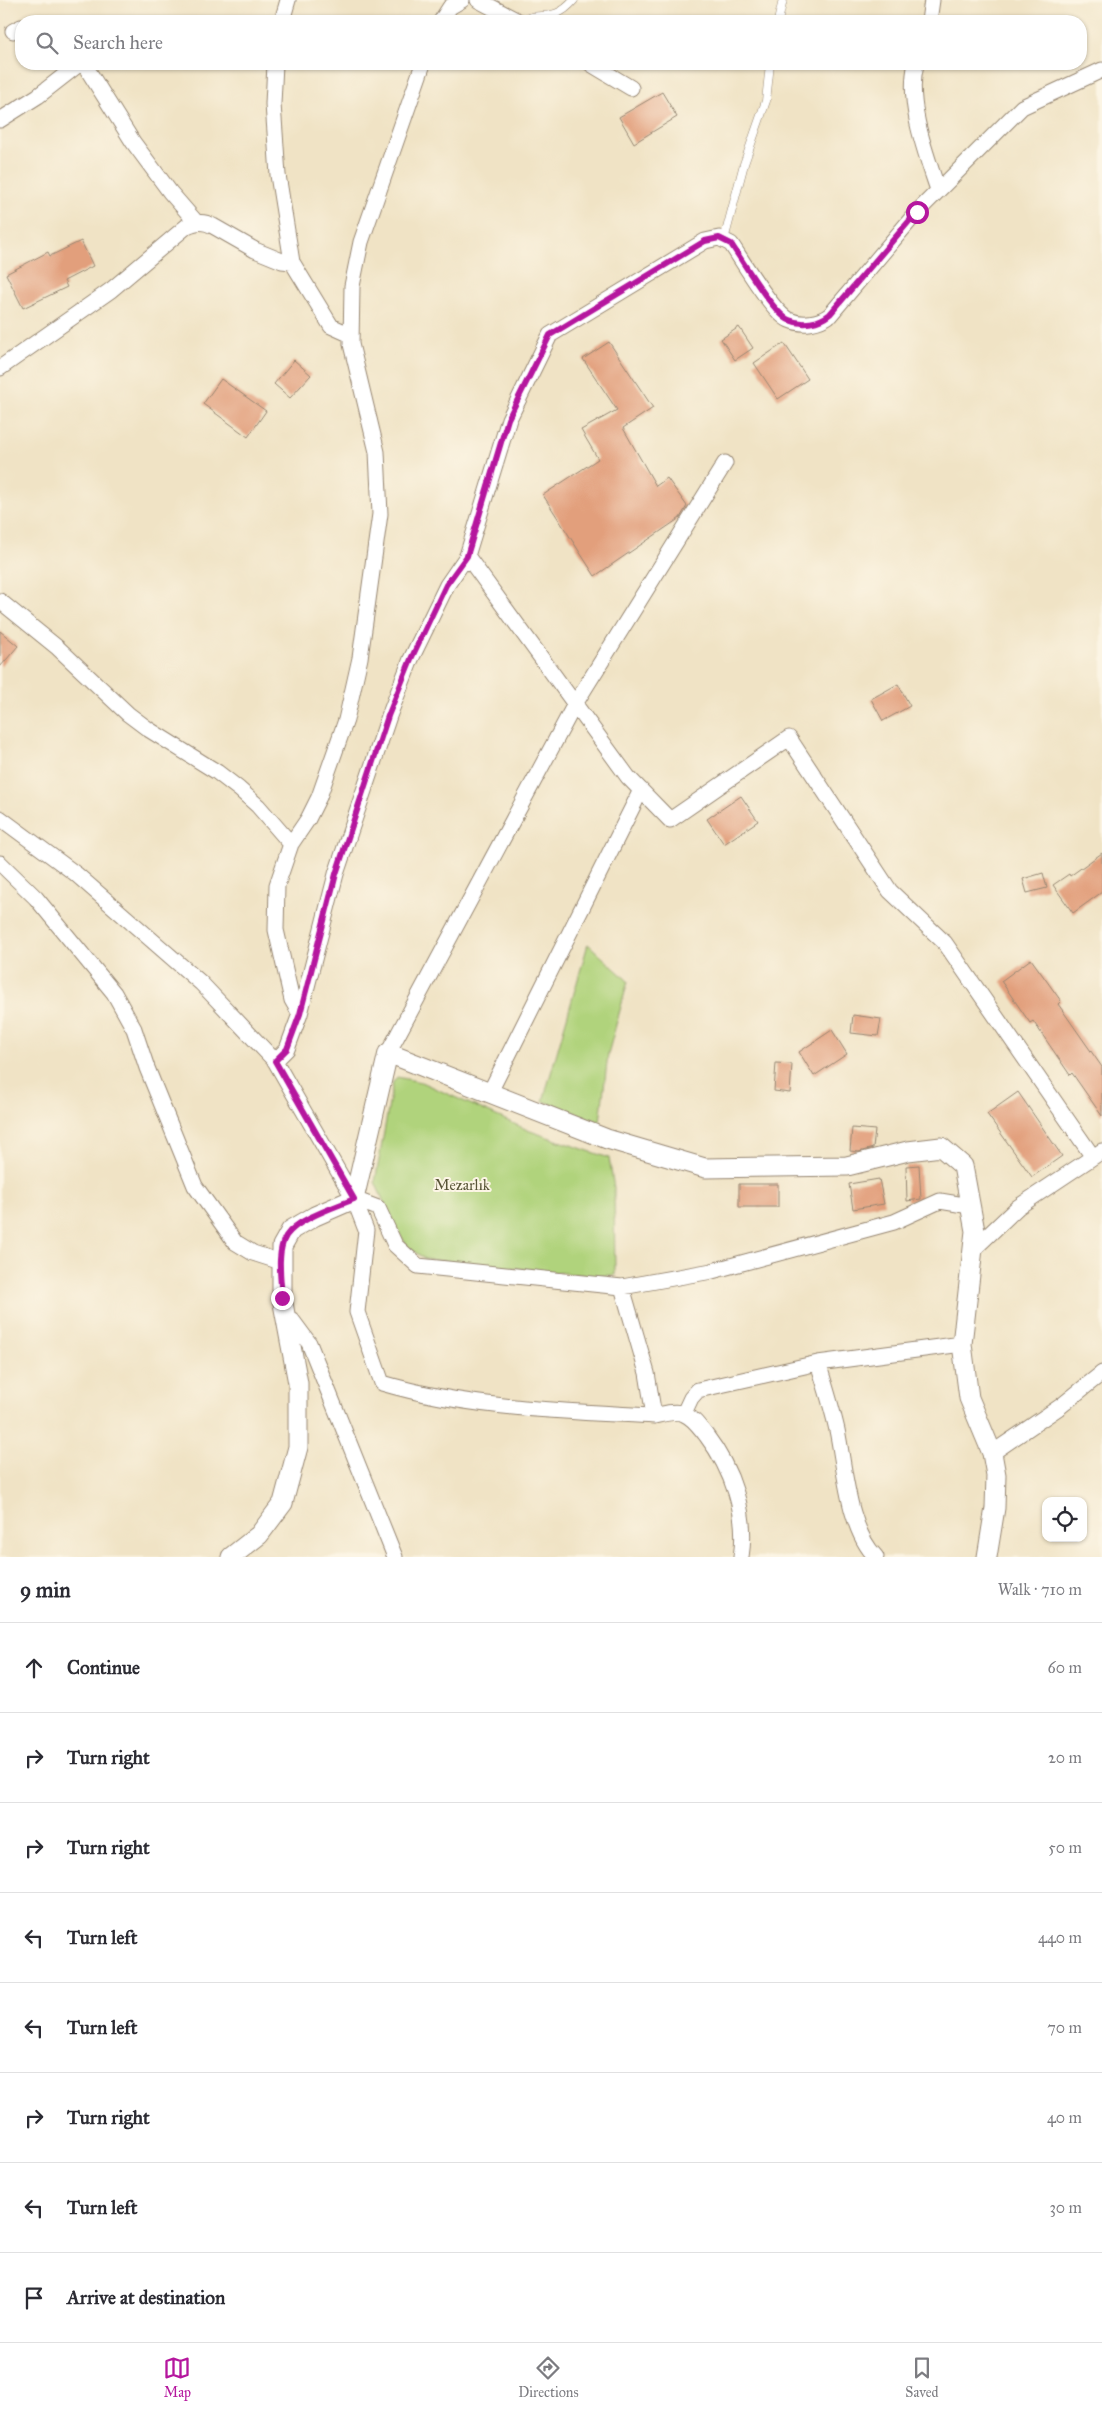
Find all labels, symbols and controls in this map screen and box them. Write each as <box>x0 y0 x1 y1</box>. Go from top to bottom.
search box <box>15 15 1087 70</box>
icon: search <box>33 29 61 57</box>
text: Search here <box>73 31 163 54</box>
route start <box>906 201 929 224</box>
park label: Mezarlık <box>434 1176 490 1194</box>
route end <box>271 1287 294 1310</box>
map controls <box>1042 1497 1087 1542</box>
button: locate <box>1042 1497 1087 1542</box>
text: 9 min <box>20 1577 71 1603</box>
text: Walk · 710 m <box>998 1580 1082 1599</box>
icon: ahead <box>20 1654 48 1682</box>
text: Continue <box>67 1656 140 1679</box>
text: 60 m <box>1048 1658 1082 1677</box>
icon: right <box>20 1744 48 1772</box>
text: Turn right <box>67 1746 150 1769</box>
text: 20 m <box>1048 1748 1082 1767</box>
icon: right <box>20 1834 48 1862</box>
text: Turn right <box>67 1836 150 1859</box>
text: 50 m <box>1048 1838 1082 1857</box>
icon: left <box>20 1924 48 1952</box>
text: Turn left <box>67 1926 137 1949</box>
text: 440 m <box>1038 1928 1082 1947</box>
icon: left <box>20 2014 48 2042</box>
text: Turn left <box>67 2016 137 2039</box>
text: 70 m <box>1047 2018 1082 2037</box>
icon: right <box>20 2104 48 2132</box>
text: Turn right <box>67 2106 150 2129</box>
text: 40 m <box>1047 2108 1082 2127</box>
icon: left <box>20 2194 48 2222</box>
text: Turn left <box>67 2196 137 2219</box>
text: 30 m <box>1049 2198 1082 2217</box>
icon: arrive <box>20 2284 48 2312</box>
text: Arrive at destination <box>67 2286 225 2309</box>
tab: Map <box>163 2354 191 2401</box>
tab: Directions <box>518 2354 579 2401</box>
tab: Saved <box>905 2354 939 2401</box>

